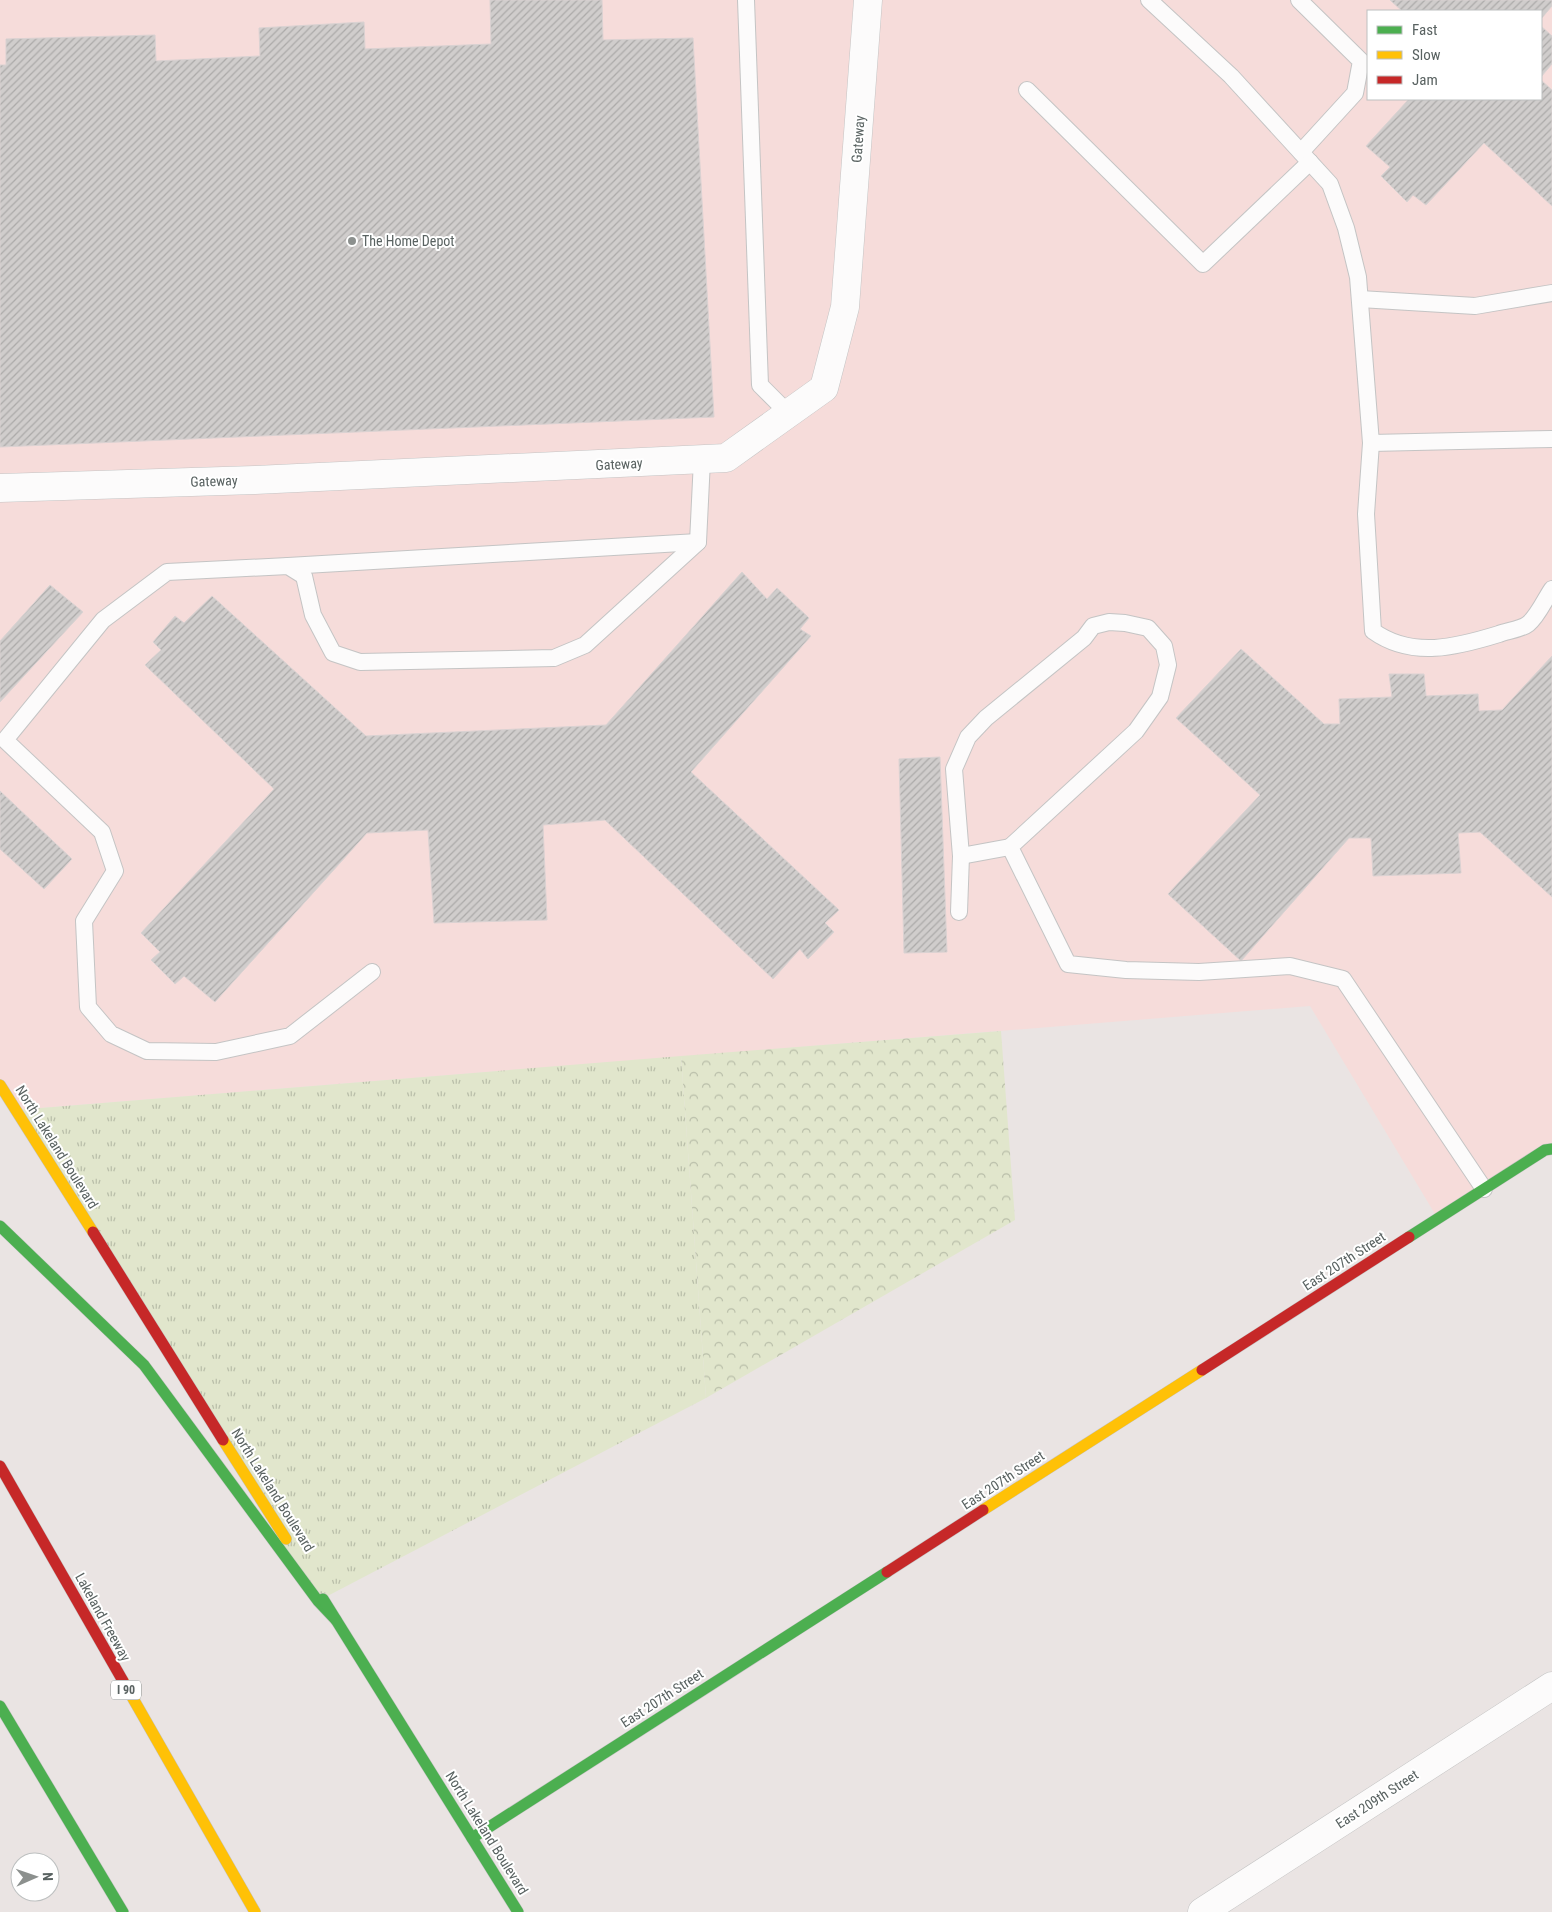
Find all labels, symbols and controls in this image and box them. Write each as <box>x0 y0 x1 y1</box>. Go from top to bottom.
legend <box>1367 10 1542 100</box>
text: Fast <box>1412 21 1437 39</box>
text: Slow <box>1412 46 1441 64</box>
text: Jam <box>1412 71 1438 89</box>
street label: Gateway <box>848 115 868 163</box>
place label: The Home Depot <box>362 233 454 249</box>
marker: The Home Depot <box>346 235 358 247</box>
street label: Gateway <box>595 455 643 473</box>
street label: Gateway <box>190 472 238 490</box>
street label: North Lakeland Boulevard <box>13 1082 101 1212</box>
street label: East 207th Street <box>1300 1228 1388 1294</box>
street label: North Lakeland Boulevard <box>229 1425 317 1555</box>
street label: East 207th Street <box>959 1447 1047 1513</box>
street label: Lakeland Freeway <box>72 1570 134 1664</box>
street label: East 207th Street <box>618 1665 706 1731</box>
road number: I 90 <box>111 1680 141 1700</box>
street label: East 209th Street <box>1333 1766 1421 1832</box>
street label: North Lakeland Boulevard <box>443 1768 531 1898</box>
north arrow <box>10 1852 60 1902</box>
text: N <box>40 1872 56 1881</box>

